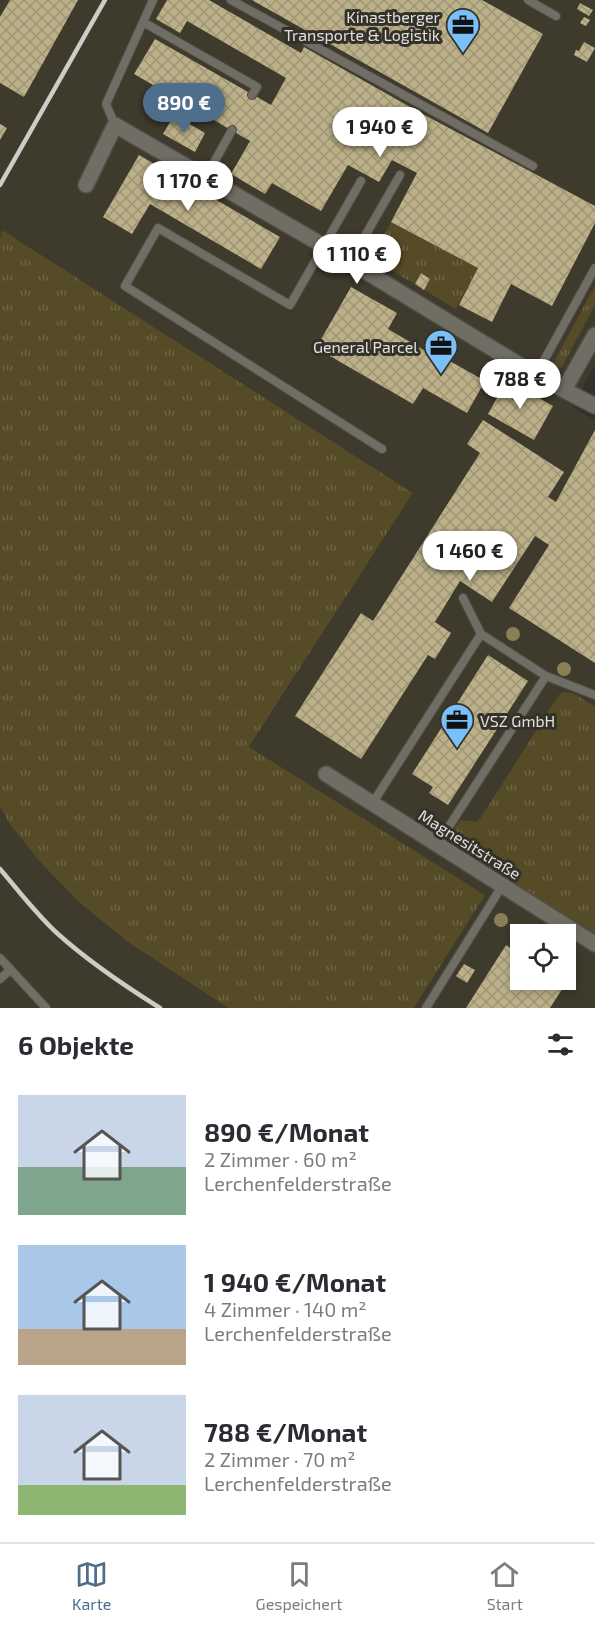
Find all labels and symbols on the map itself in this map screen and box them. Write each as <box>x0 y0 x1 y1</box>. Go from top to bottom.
place label: Kinastberger Transporte & Logistik <box>284 7 441 44</box>
office icon: Kinastberger Transporte & Logistik <box>445 7 481 54</box>
pin: 890 € <box>142 83 226 134</box>
pin: 1 940 € <box>325 107 435 158</box>
pin: 1 170 € <box>133 161 243 212</box>
pin: 1 110 € <box>302 234 412 285</box>
office icon: General Parcel <box>423 328 459 375</box>
place label: General Parcel <box>313 337 418 356</box>
pin: 788 € <box>478 359 562 410</box>
pin: 1 460 € <box>415 531 525 582</box>
office icon: VSZ GmbH <box>439 702 475 749</box>
place label: VSZ GmbH <box>480 711 555 730</box>
street label: Magnesitstraße <box>416 805 524 883</box>

